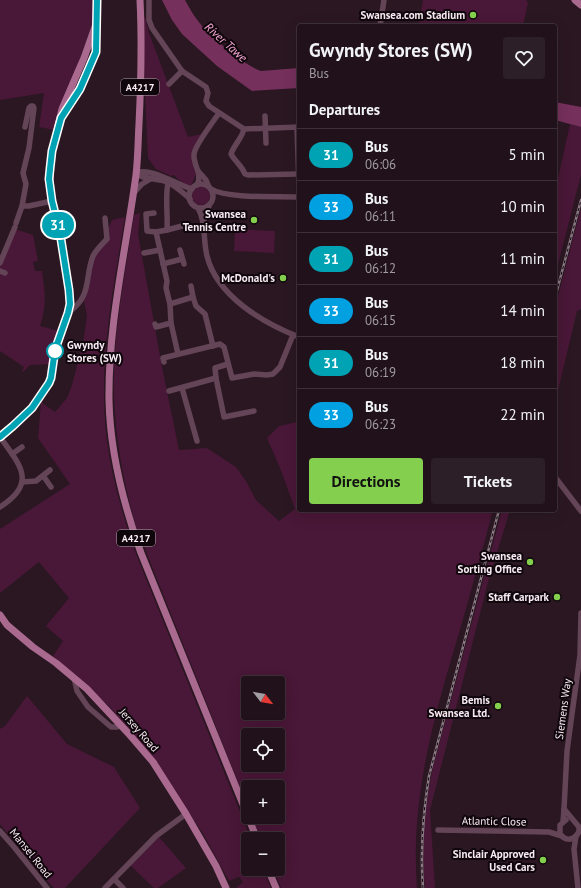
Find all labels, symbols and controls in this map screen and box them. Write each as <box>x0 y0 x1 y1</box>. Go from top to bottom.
place label: Swansea.com Stadium <box>360 8 465 22</box>
marker: Swansea.com Stadium <box>468 10 478 20</box>
water label: River Tawe <box>202 19 251 65</box>
button: heart <box>503 37 545 79</box>
text: Gwyndy Stores (SW) <box>309 38 473 62</box>
text: Bus <box>309 65 329 82</box>
road number: A4217 <box>121 79 159 95</box>
text: Departures <box>309 100 380 119</box>
text: Bus <box>365 137 388 156</box>
text: 5 min <box>508 145 545 164</box>
text: 31 <box>323 146 339 164</box>
text: 06:06 <box>365 156 396 173</box>
text: Bus <box>365 189 388 208</box>
text: 10 min <box>500 197 545 216</box>
text: 33 <box>323 198 339 216</box>
place label: Swansea Tennis Centre <box>183 207 246 234</box>
text: 06:11 <box>365 208 396 225</box>
line badge: 31 <box>40 212 76 238</box>
marker: Swansea Tennis Centre <box>249 215 259 225</box>
text: 31 <box>50 216 66 234</box>
text: Bus <box>365 241 388 260</box>
text: 11 min <box>500 249 545 268</box>
text: 31 <box>323 250 339 268</box>
text: 06:12 <box>365 260 396 277</box>
place label: McDonald's <box>221 271 275 285</box>
marker: McDonald's <box>278 273 288 283</box>
text: Bus <box>365 293 388 312</box>
text: 14 min <box>500 301 545 320</box>
text: 33 <box>323 302 339 320</box>
text: 06:15 <box>365 312 396 329</box>
place label: Gwyndy Stores (SW) <box>67 338 122 365</box>
marker: Gwyndy Stores (SW) <box>46 342 64 360</box>
text: Bus <box>365 345 388 364</box>
text: 18 min <box>500 353 545 372</box>
text: 31 <box>323 354 339 372</box>
text: 06:19 <box>365 364 396 381</box>
text: Bus <box>365 397 388 416</box>
text: 22 min <box>500 405 545 424</box>
text: 33 <box>323 406 339 424</box>
text: 06:23 <box>365 416 396 433</box>
button: Directions <box>309 458 423 504</box>
button: Tickets <box>431 458 545 504</box>
road number: A4217 <box>117 530 155 546</box>
place label: Swansea Sorting Office <box>458 549 522 576</box>
marker: Swansea Sorting Office <box>525 557 535 567</box>
place label: Staff Carpark <box>488 590 550 604</box>
marker: Staff Carpark <box>552 592 562 602</box>
north arrow <box>241 676 285 720</box>
map controls <box>241 676 285 876</box>
street label: Siemens Way <box>552 677 574 740</box>
place label: Bemis Swansea Ltd. <box>429 693 490 720</box>
marker: Bemis Swansea Ltd. <box>493 701 503 711</box>
street label: Jersey Road <box>116 704 162 755</box>
button: locate <box>241 728 285 772</box>
button: + <box>241 780 285 824</box>
street label: Atlantic Close <box>462 813 527 829</box>
street label: Mansel Road <box>7 825 55 881</box>
button: − <box>241 832 285 876</box>
place label: Sinclair Approved Used Cars <box>453 847 535 874</box>
marker: Sinclair Approved Used Cars <box>538 855 548 865</box>

